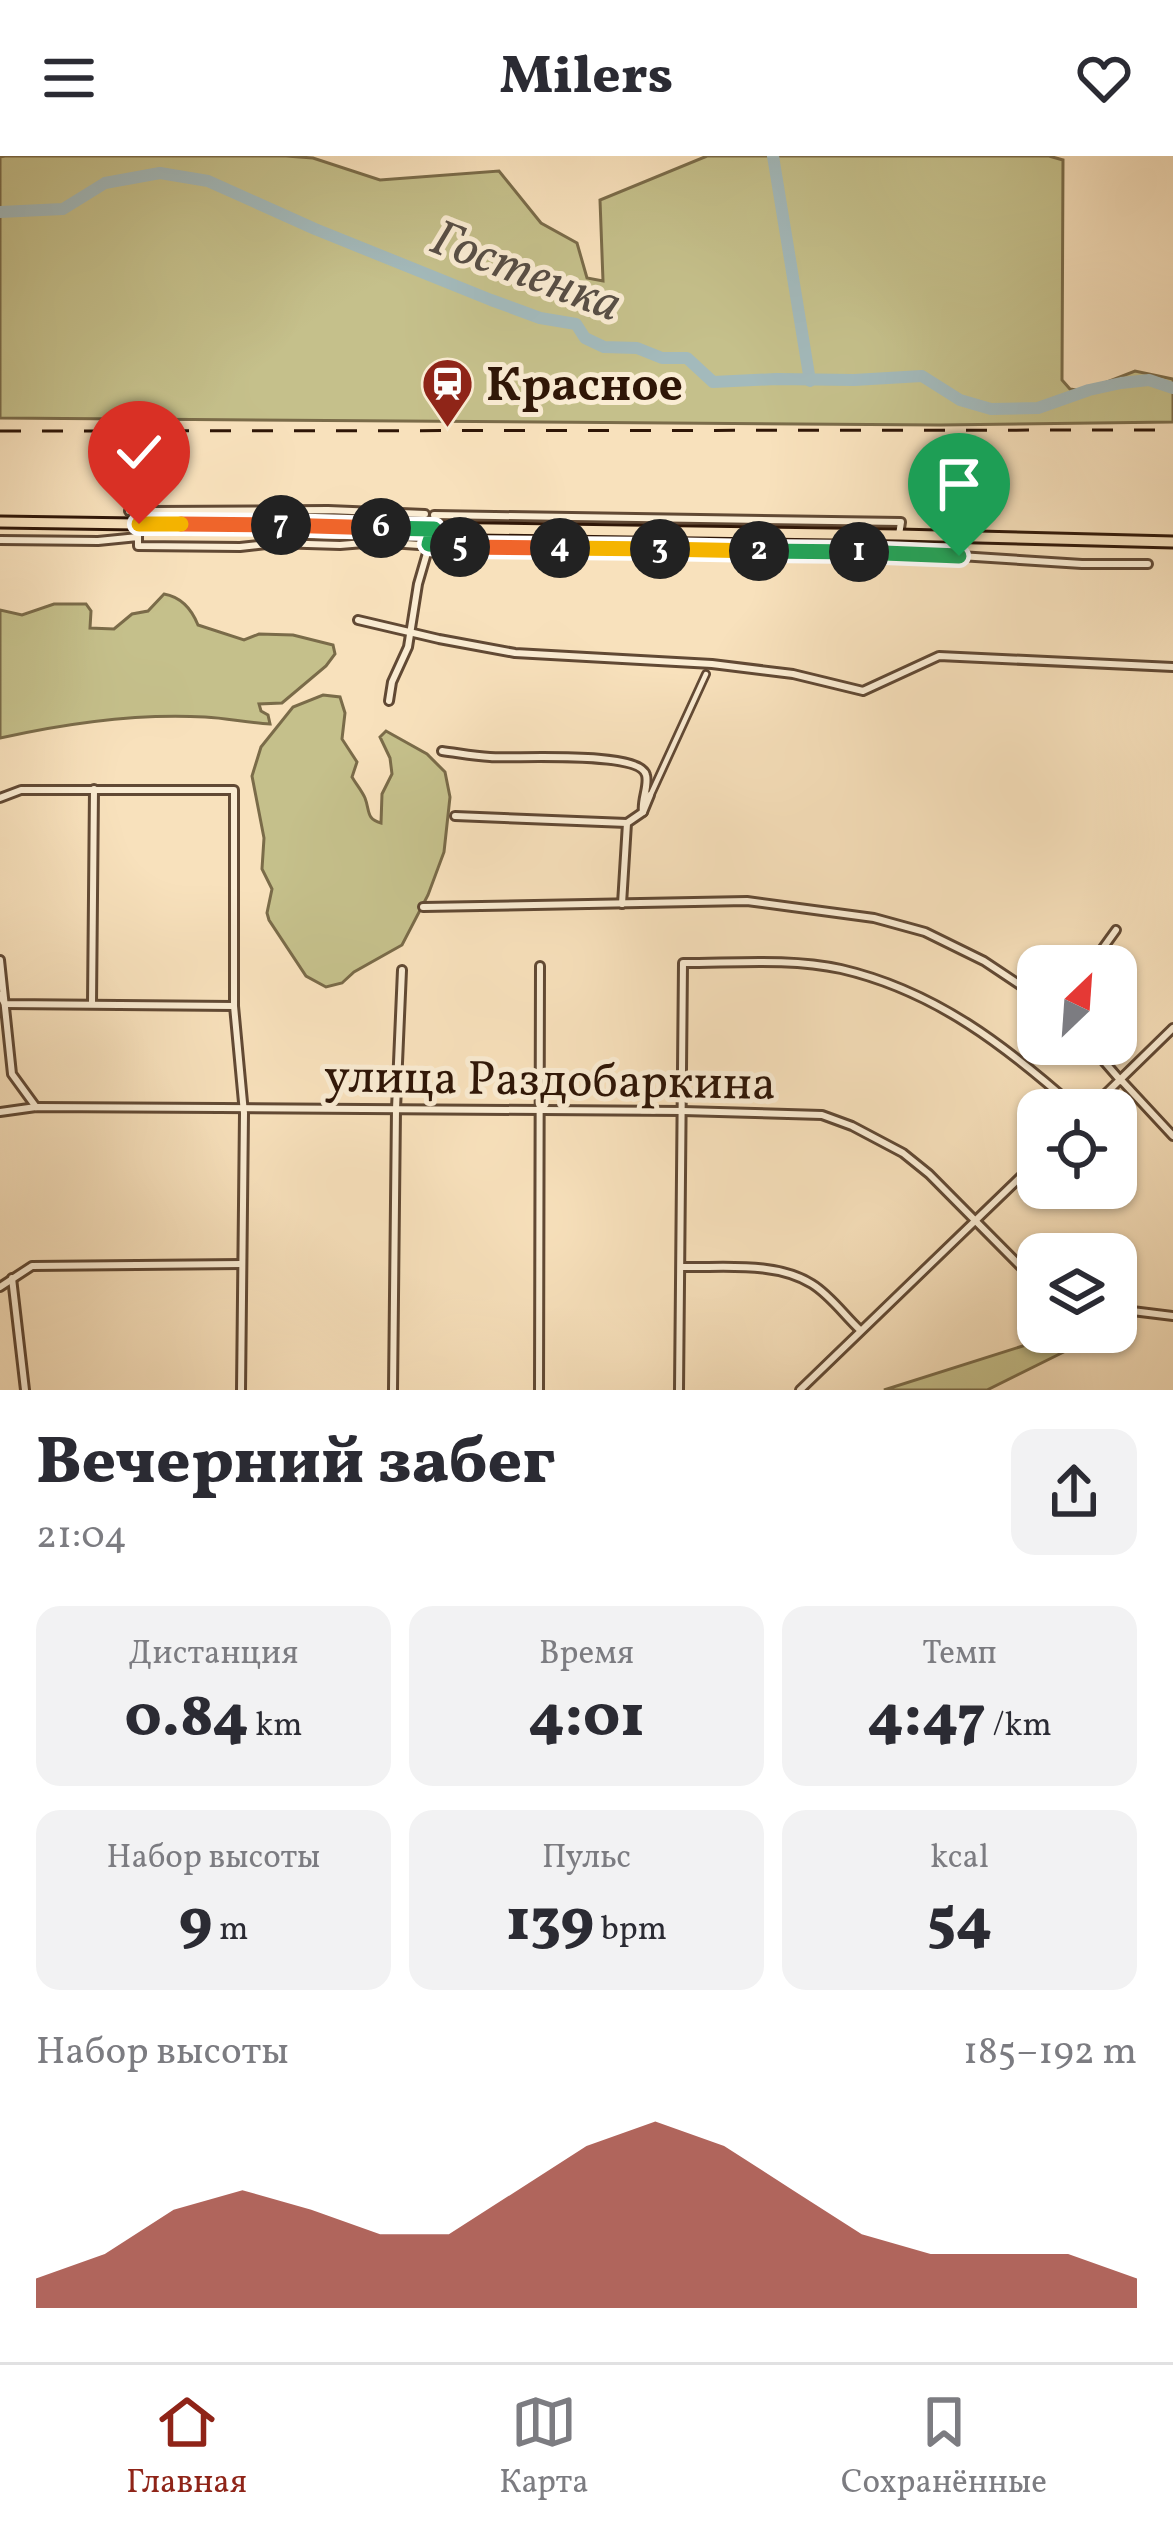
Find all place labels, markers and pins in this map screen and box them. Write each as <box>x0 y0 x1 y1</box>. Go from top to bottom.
place label: Красное <box>486 354 683 421</box>
station icon: Красное <box>419 355 475 429</box>
pin <box>88 401 190 524</box>
pin <box>908 433 1010 556</box>
pin: 7 <box>251 495 311 555</box>
pin: 6 <box>351 498 411 558</box>
pin: 5 <box>430 517 490 577</box>
pin: 4 <box>530 518 590 578</box>
pin: 3 <box>630 519 690 579</box>
pin: 2 <box>729 521 789 581</box>
pin: 1 <box>829 522 889 582</box>

